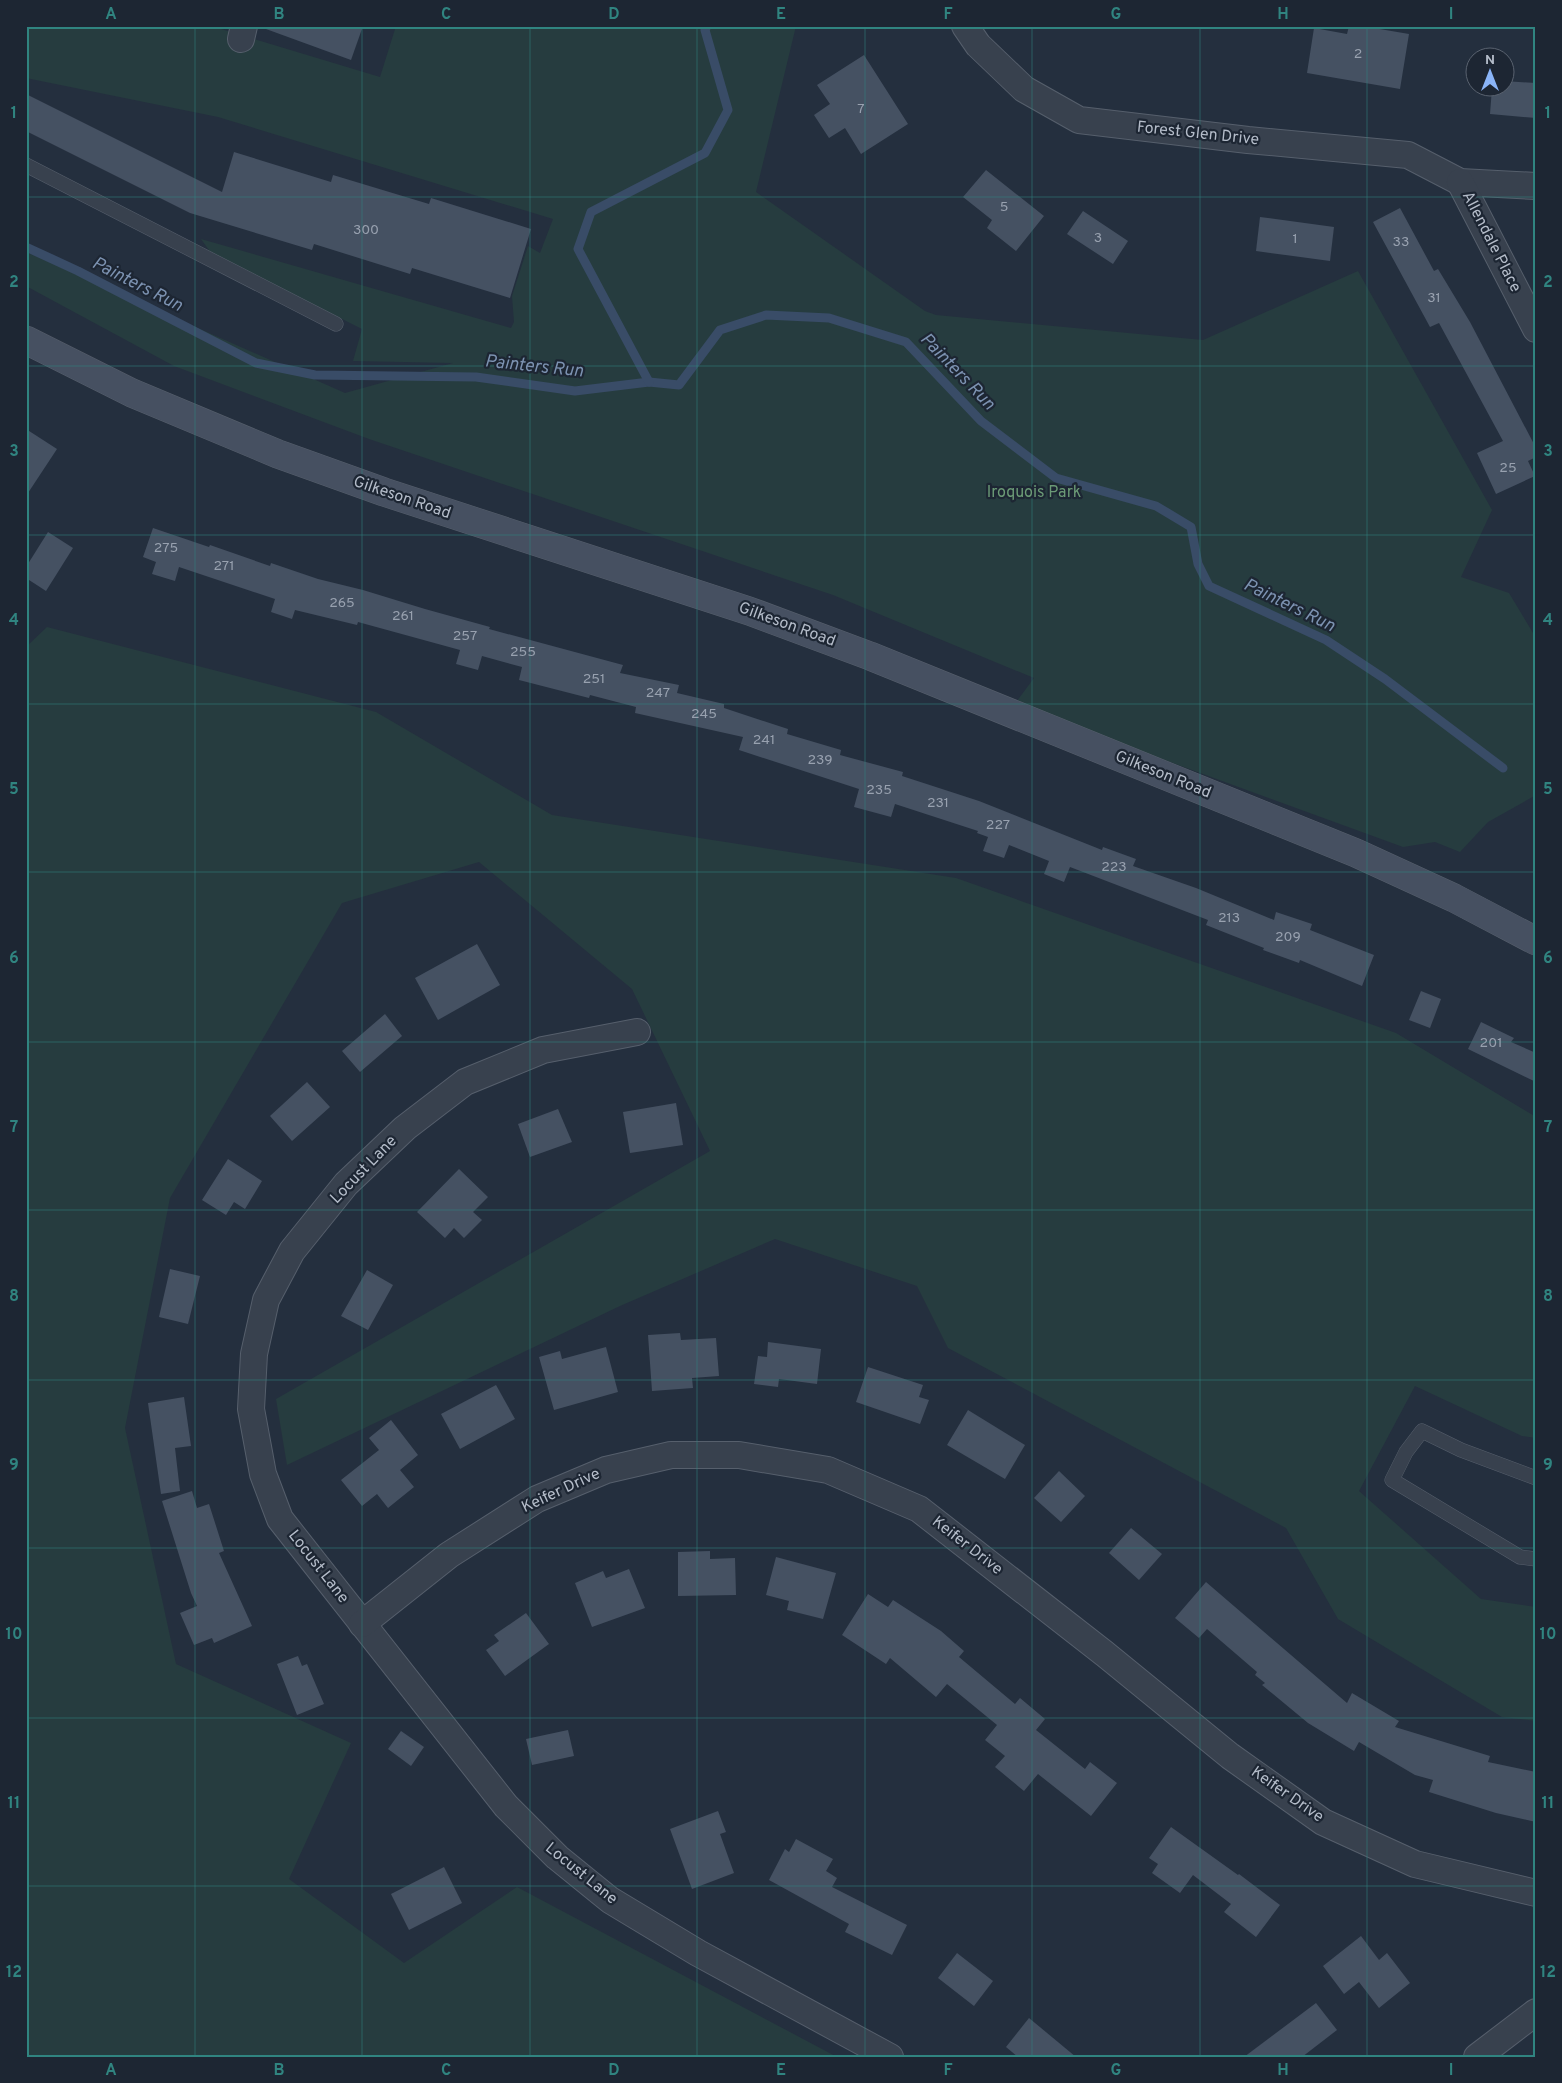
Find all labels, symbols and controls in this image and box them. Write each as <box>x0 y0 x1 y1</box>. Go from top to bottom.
text: A <box>105 5 117 25</box>
text: B <box>273 5 285 25</box>
text: C <box>441 5 451 25</box>
text: D <box>608 5 620 25</box>
text: E <box>776 5 786 25</box>
text: F <box>943 5 953 25</box>
text: G <box>1111 5 1121 25</box>
text: H <box>1277 5 1289 25</box>
text: I <box>1449 5 1453 25</box>
house number: 2 <box>1354 46 1362 63</box>
north arrow <box>1464 48 1514 98</box>
text: N <box>1485 52 1495 69</box>
house number: 7 <box>857 101 865 118</box>
text: 1 <box>11 104 17 124</box>
text: 1 <box>1545 104 1551 124</box>
street label: Forest Glen Drive <box>1136 118 1260 150</box>
street label: Allendale Place <box>1457 188 1525 296</box>
house number: 5 <box>1000 199 1008 216</box>
house number: 300 <box>353 222 379 239</box>
house number: 3 <box>1094 230 1102 247</box>
house number: 1 <box>1292 231 1298 248</box>
house number: 33 <box>1393 234 1409 251</box>
water label: Painters Run <box>88 252 186 318</box>
text: 2 <box>9 273 19 293</box>
text: 2 <box>1543 273 1553 293</box>
house number: 31 <box>1427 290 1441 307</box>
water label: Painters Run <box>914 328 1000 416</box>
water label: Painters Run <box>484 350 585 384</box>
text: 3 <box>9 442 19 462</box>
text: 3 <box>1543 442 1553 462</box>
house number: 25 <box>1499 460 1517 477</box>
street label: Gilkeson Road <box>351 472 453 524</box>
park label: Iroquois Park <box>987 483 1081 503</box>
house number: 275 <box>154 540 178 557</box>
house number: 271 <box>213 558 235 575</box>
water label: Painters Run <box>1239 574 1339 638</box>
house number: 265 <box>329 595 355 612</box>
street label: Gilkeson Road <box>736 598 838 652</box>
house number: 261 <box>392 608 414 625</box>
text: 4 <box>9 611 19 631</box>
text: 4 <box>1543 611 1553 631</box>
house number: 257 <box>453 628 477 645</box>
house number: 255 <box>510 644 536 661</box>
house number: 251 <box>583 671 605 688</box>
house number: 247 <box>646 685 670 702</box>
house number: 245 <box>691 706 717 723</box>
house number: 241 <box>753 732 775 749</box>
street label: Gilkeson Road <box>1112 747 1214 803</box>
house number: 239 <box>807 752 833 769</box>
text: 5 <box>9 780 19 800</box>
text: 5 <box>1543 780 1553 800</box>
house number: 235 <box>866 782 892 799</box>
house number: 231 <box>927 795 949 812</box>
house number: 227 <box>986 817 1010 834</box>
house number: 223 <box>1101 859 1127 876</box>
house number: 213 <box>1218 910 1240 927</box>
house number: 209 <box>1275 929 1301 946</box>
text: 6 <box>9 949 19 969</box>
text: 6 <box>1543 949 1553 969</box>
house number: 201 <box>1480 1035 1502 1052</box>
text: 7 <box>10 1118 18 1138</box>
text: 7 <box>1544 1118 1552 1138</box>
street label: Locust Lane <box>326 1132 402 1208</box>
text: 8 <box>9 1287 19 1307</box>
text: 8 <box>1543 1287 1553 1307</box>
text: 9 <box>9 1456 19 1476</box>
text: 9 <box>1543 1456 1553 1476</box>
street label: Keifer Drive <box>519 1464 603 1518</box>
street label: Keifer Drive <box>928 1512 1006 1580</box>
street label: Locust Lane <box>283 1526 353 1608</box>
text: 10 <box>6 1625 22 1645</box>
text: 10 <box>1540 1625 1556 1645</box>
street label: Keifer Drive <box>1247 1763 1327 1827</box>
text: 11 <box>8 1794 20 1814</box>
text: 11 <box>1542 1794 1554 1814</box>
street label: Locust Lane <box>541 1839 621 1909</box>
text: 12 <box>6 1963 22 1983</box>
text: 12 <box>1540 1963 1556 1983</box>
text: A <box>105 2061 117 2081</box>
text: B <box>273 2061 285 2081</box>
text: C <box>441 2061 451 2081</box>
text: D <box>608 2061 620 2081</box>
text: E <box>776 2061 786 2081</box>
text: F <box>943 2061 953 2081</box>
text: G <box>1111 2061 1121 2081</box>
text: H <box>1277 2061 1289 2081</box>
text: I <box>1449 2061 1453 2081</box>

